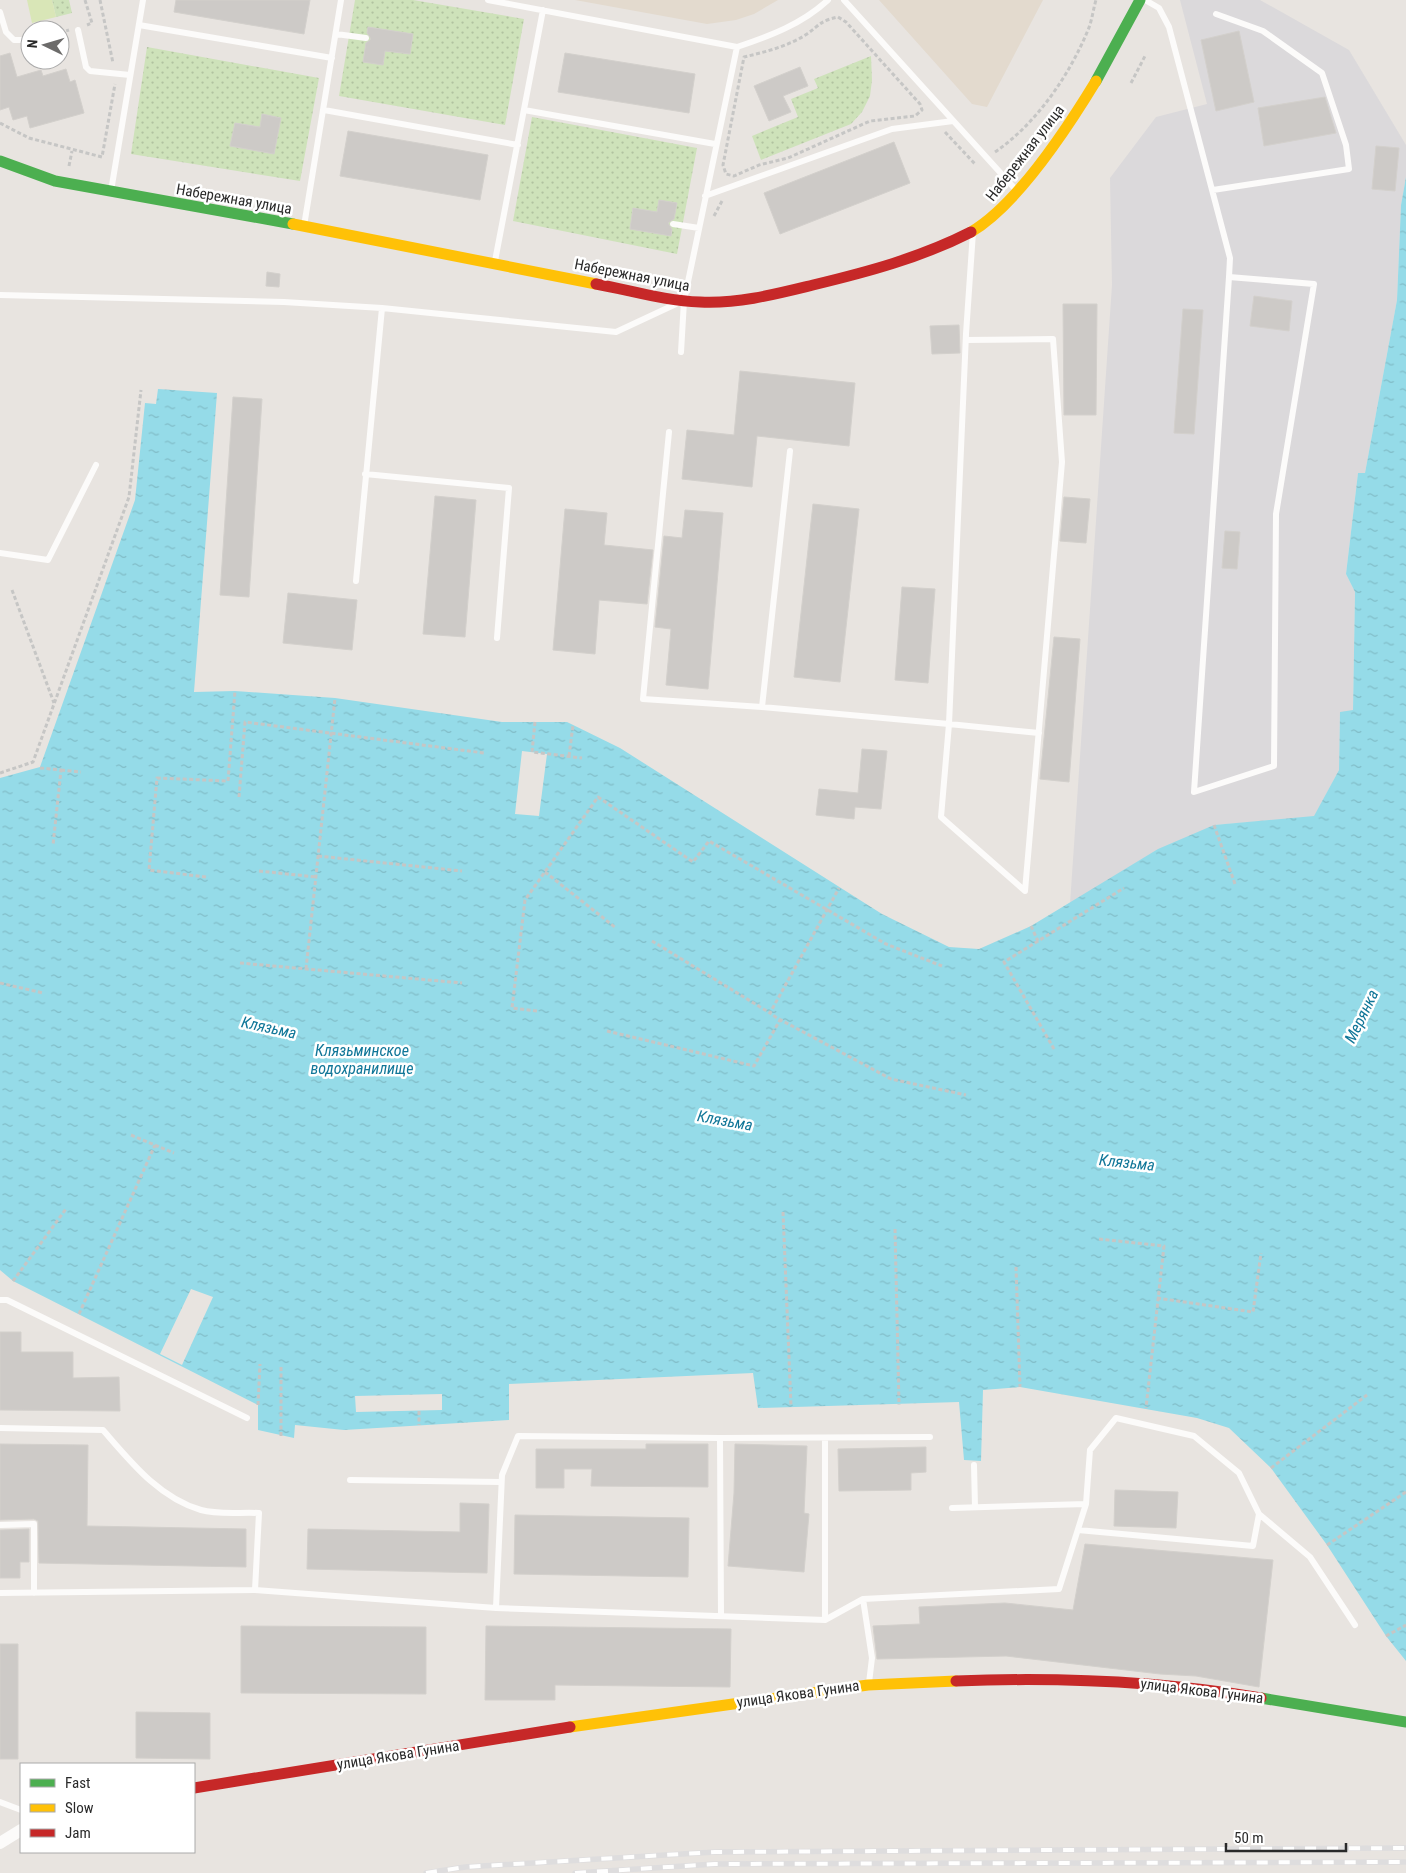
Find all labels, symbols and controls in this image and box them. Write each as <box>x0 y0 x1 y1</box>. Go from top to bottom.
north arrow <box>20 20 70 70</box>
text: N <box>24 39 40 49</box>
street label: Набережная улица <box>982 101 1068 205</box>
street label: Набережная улица <box>175 180 293 218</box>
street label: Набережная улица <box>573 255 691 295</box>
water label: Мерянка <box>1340 986 1382 1046</box>
water label: Клязьма <box>240 1012 298 1043</box>
water label: Клязьминское водохранилище <box>310 1041 414 1078</box>
water label: Клязьма <box>696 1106 754 1135</box>
water label: Клязьма <box>1098 1150 1156 1175</box>
street label: улица Якова Гунина <box>1140 1675 1264 1707</box>
street label: улица Якова Гунина <box>736 1676 860 1712</box>
street label: улица Якова Гунина <box>336 1736 460 1774</box>
legend <box>20 1763 195 1853</box>
text: Fast <box>65 1774 90 1792</box>
text: Slow <box>65 1799 94 1817</box>
scale bar <box>1226 1820 1346 1852</box>
text: Jam <box>65 1824 91 1842</box>
text: 50 m <box>1234 1829 1264 1847</box>

